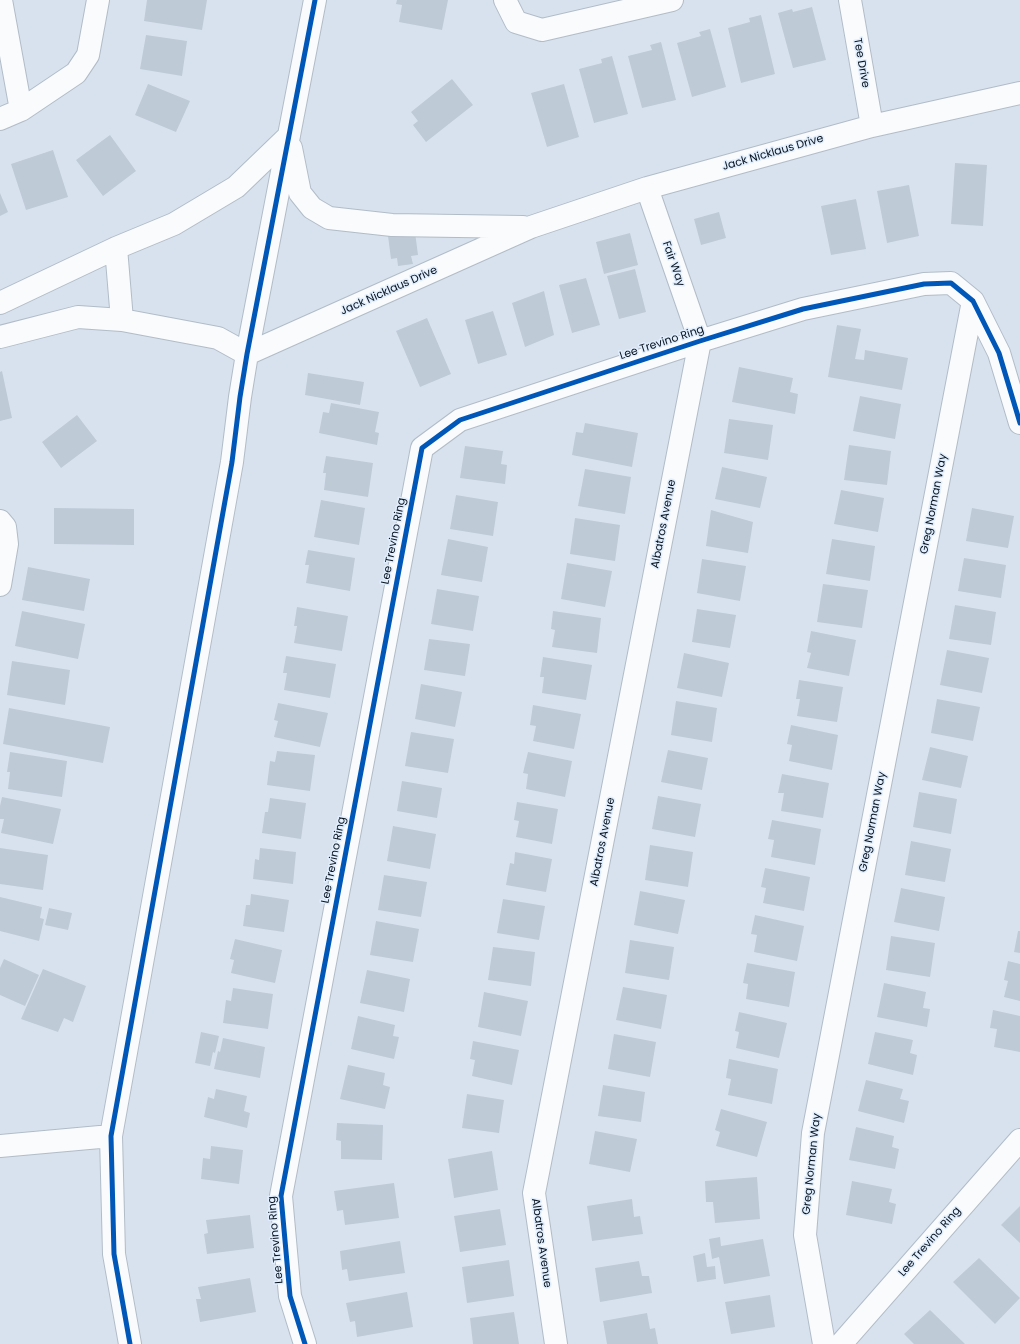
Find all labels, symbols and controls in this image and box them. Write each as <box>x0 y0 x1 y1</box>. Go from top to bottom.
street label: Tee Drive <box>850 37 872 89</box>
street label: Jack Nicklaus Drive <box>721 132 825 174</box>
street label: Fair Way <box>659 240 687 288</box>
street label: Jack Nicklaus Drive <box>338 264 440 318</box>
street label: Lee Trevino Ring <box>618 323 706 363</box>
street label: Greg Norman Way <box>918 453 950 555</box>
street label: Albatros Avenue <box>649 479 679 569</box>
street label: Lee Trevino Ring <box>379 497 409 585</box>
street label: Greg Norman Way <box>857 771 889 873</box>
street label: Albatros Avenue <box>588 797 618 887</box>
street label: Lee Trevino Ring <box>319 816 349 904</box>
street label: Greg Norman Way <box>800 1113 824 1215</box>
street label: Lee Trevino Ring <box>266 1196 286 1284</box>
street label: Albatros Avenue <box>528 1197 554 1289</box>
street label: Lee Trevino Ring <box>896 1204 964 1280</box>

